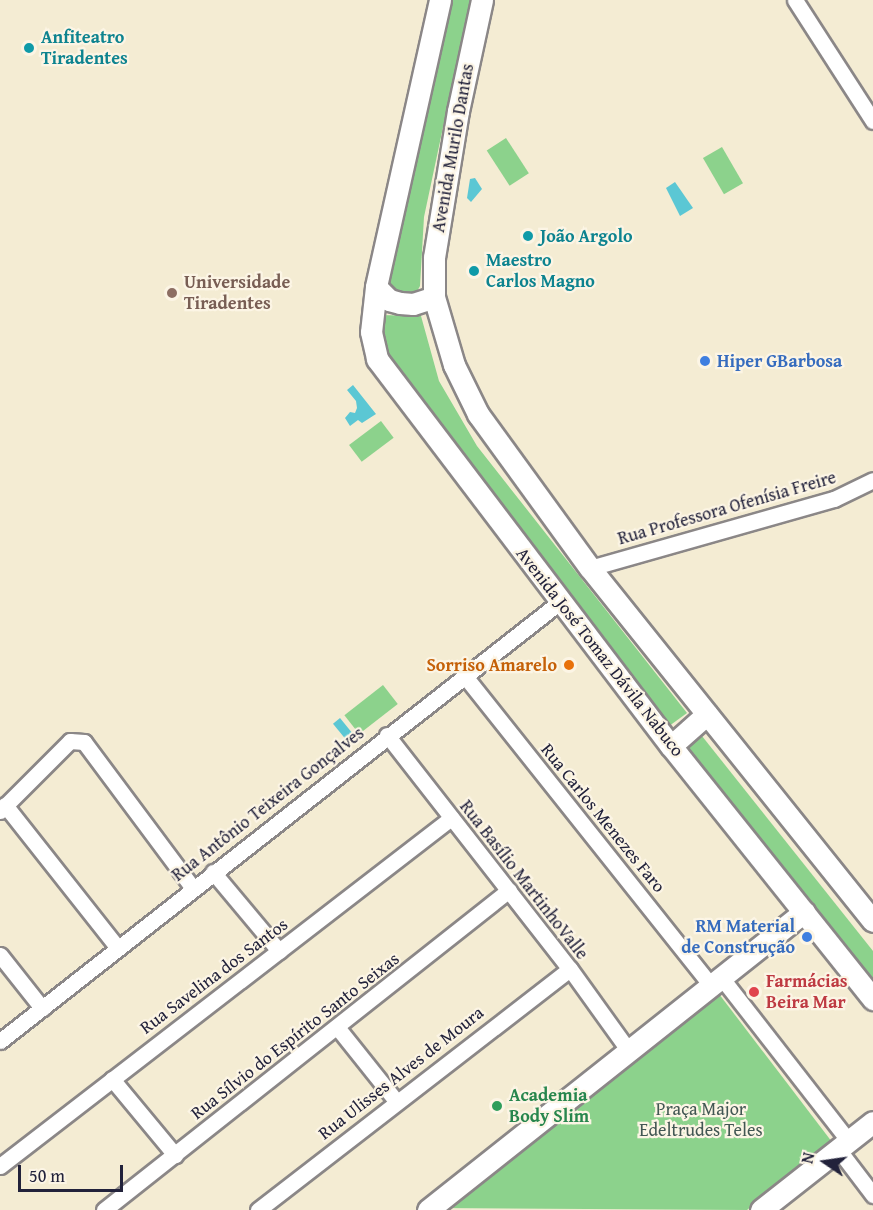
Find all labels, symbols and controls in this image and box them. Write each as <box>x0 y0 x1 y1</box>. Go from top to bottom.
place label: Anfiteatro Tiradentes <box>41 27 128 70</box>
marker: Anfiteatro Tiradentes <box>22 41 36 55</box>
street label: Avenida Murilo Dantas <box>428 62 478 234</box>
place label: João Argolo <box>540 225 633 247</box>
marker: João Argolo <box>521 229 535 243</box>
place label: Maestro Carlos Magno <box>486 250 595 292</box>
marker: Maestro Carlos Magno <box>467 264 481 278</box>
place label: Universidade Tiradentes <box>184 272 290 314</box>
marker: Universidade Tiradentes <box>165 286 179 300</box>
place label: Hiper GBarbosa <box>717 350 842 372</box>
marker: Hiper GBarbosa <box>698 354 712 368</box>
street label: Rua Professora Ofenísia Freire <box>615 466 839 550</box>
street label: Avenida José Tomaz Dávila Nabuco <box>512 543 688 761</box>
place label: Sorriso Amarelo <box>426 654 557 676</box>
marker: Sorriso Amarelo <box>562 658 576 672</box>
street label: Rua Antônio Teixeira Gonçalves <box>168 722 368 886</box>
street label: Rua Carlos Menezes Faro <box>536 739 670 897</box>
street label: Rua Basílio MartinhoValle <box>455 796 593 964</box>
street label: Rua Savelina dos Santos <box>136 913 292 1039</box>
place label: RM Material de Construção <box>681 916 795 958</box>
marker: RM Material de Construção <box>800 930 814 944</box>
street label: Rua Sílvio do Espírito Santo Seixas <box>187 948 403 1124</box>
place label: Farmácias Beira Mar <box>766 971 848 1014</box>
marker: Farmácias Beira Mar <box>747 985 761 999</box>
street label: Rua Ulisses Alves de Moura <box>314 1002 488 1144</box>
place label: Academia Body Slim <box>509 1085 589 1128</box>
marker: Academia Body Slim <box>490 1099 504 1113</box>
park label: Praça Major Edeltrudes Teles <box>639 1099 763 1142</box>
north arrow <box>795 1132 855 1192</box>
text: N <box>795 1150 820 1166</box>
scale bar <box>21 1153 126 1191</box>
text: 50 m <box>29 1162 65 1189</box>

